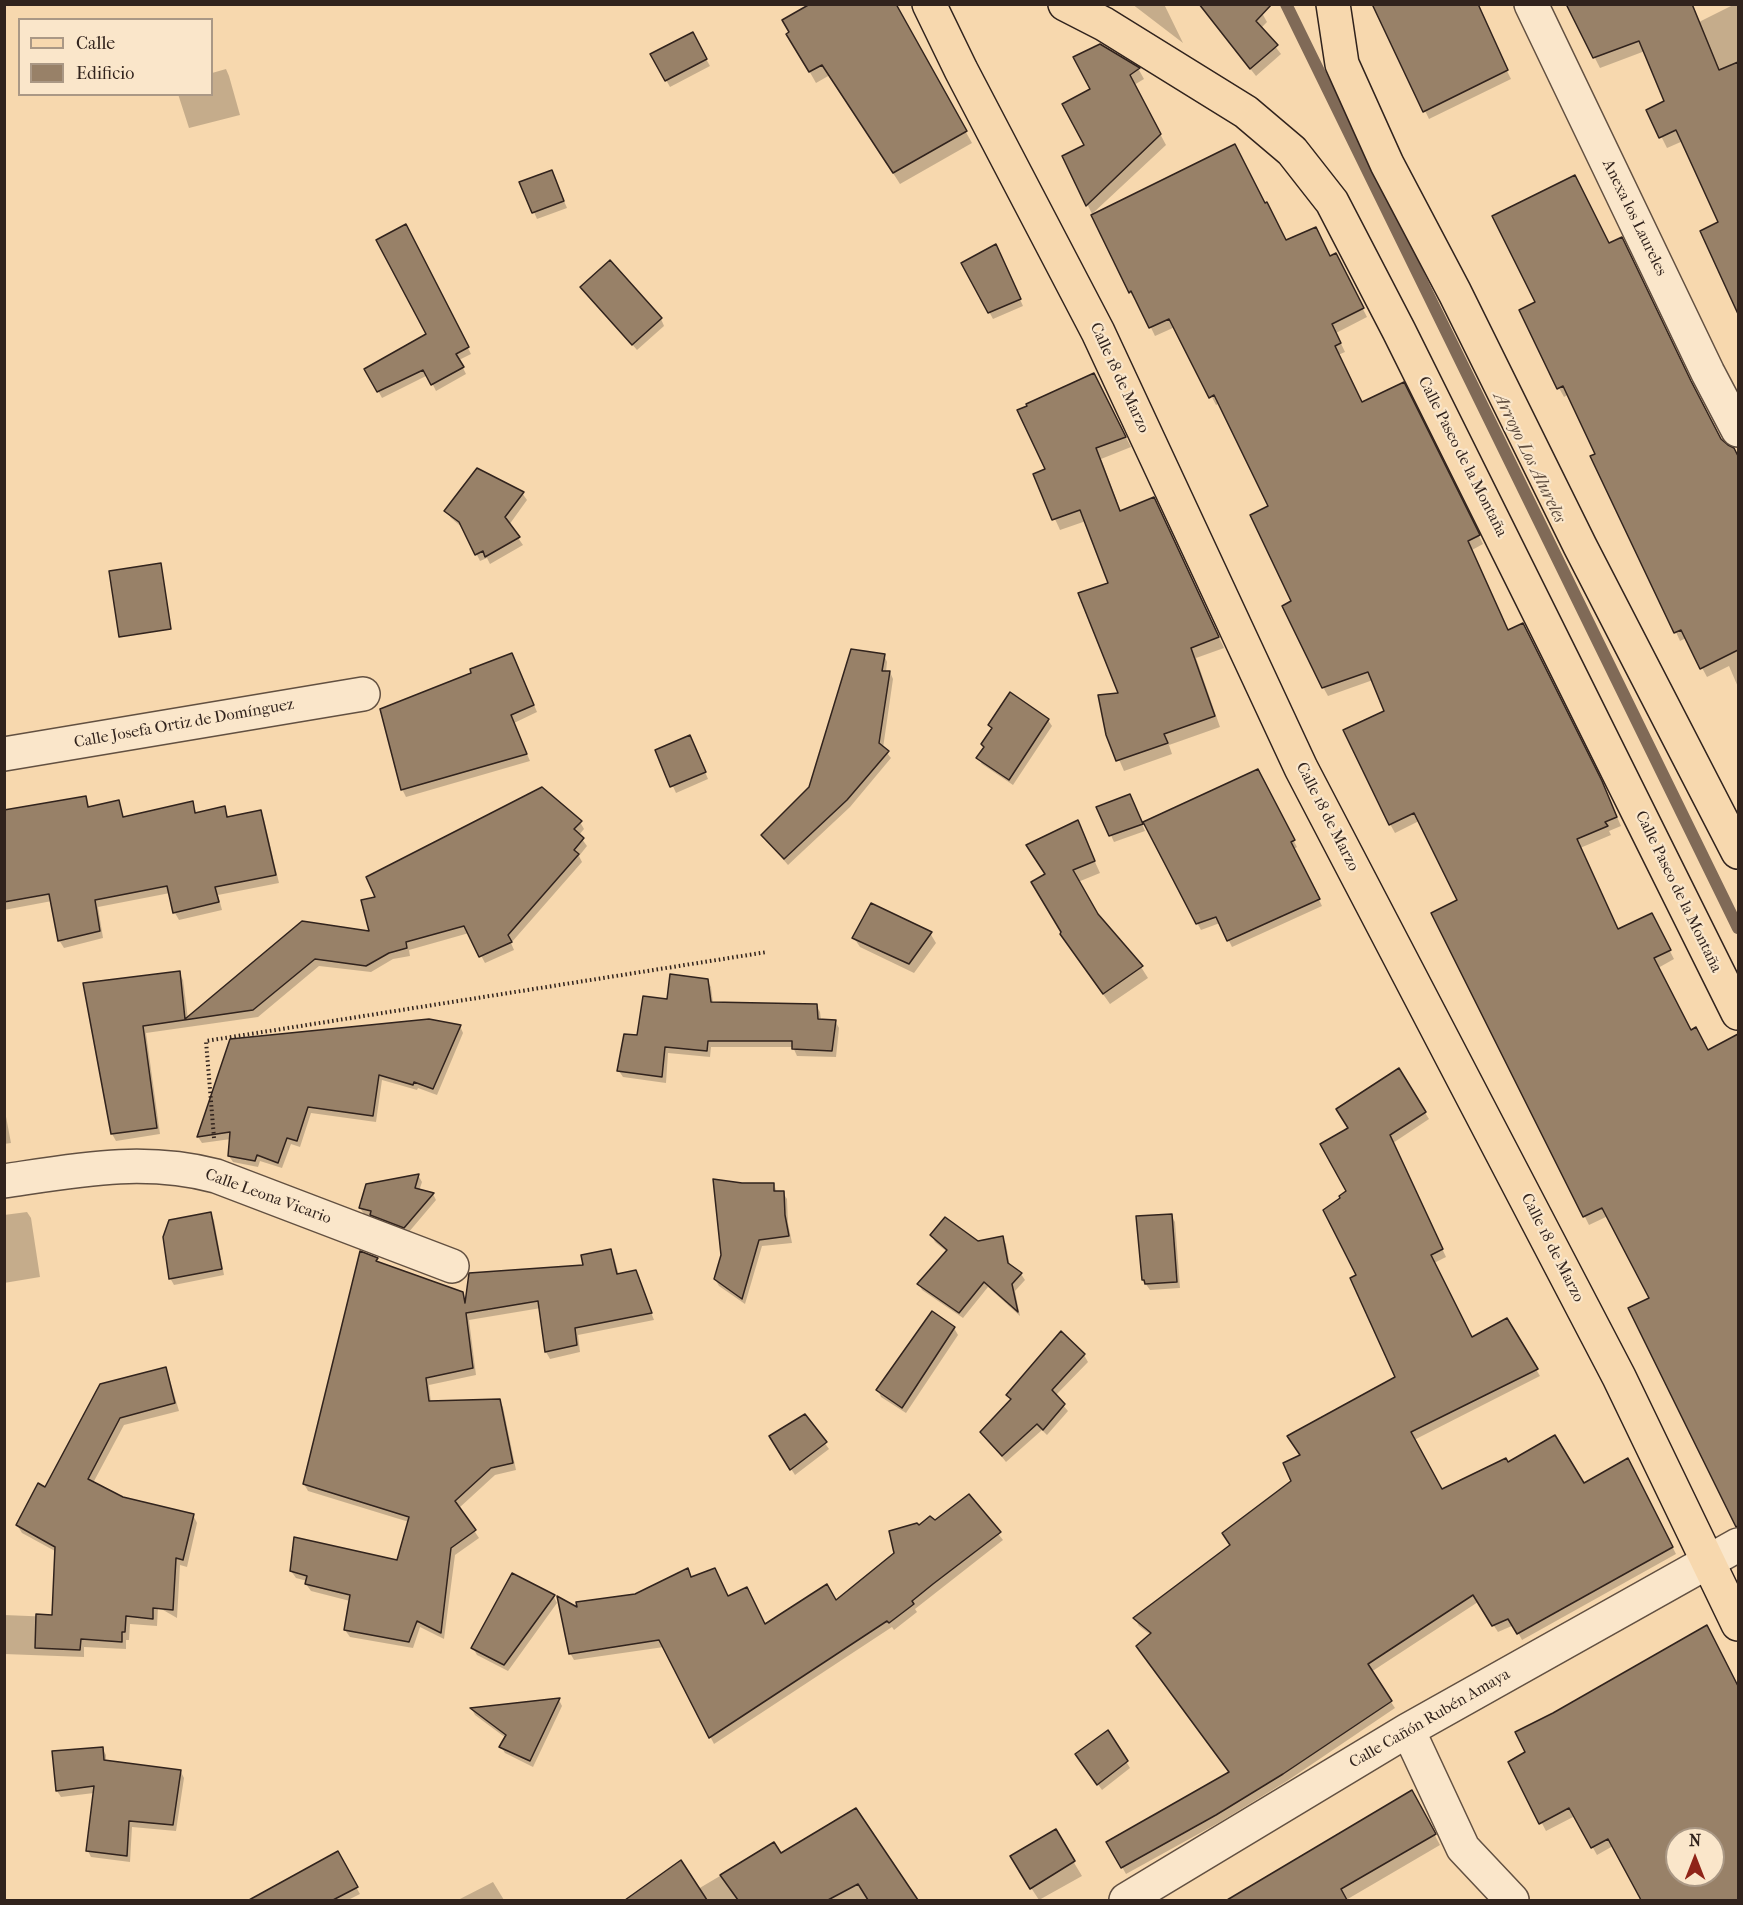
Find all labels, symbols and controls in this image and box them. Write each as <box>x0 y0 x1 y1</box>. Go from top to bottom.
legend <box>18 18 213 96</box>
text: Calle <box>76 33 115 54</box>
text: Edificio <box>76 63 134 84</box>
street label: Anexa los Laureles <box>1598 157 1670 279</box>
street label: Calle 18 de Marzo <box>1085 320 1153 436</box>
street label: Calle Paseo de la Montaña <box>1413 374 1511 540</box>
water label: Arroyo Los Alureles <box>1488 389 1570 527</box>
street label: Calle Josefa Ortiz de Domínguez <box>73 695 295 753</box>
street label: Calle 18 de Marzo <box>1291 759 1363 875</box>
street label: Calle Paseo de la Montaña <box>1631 808 1725 976</box>
street label: Calle Leona Vicario <box>202 1165 334 1229</box>
street label: Calle 18 de Marzo <box>1516 1190 1588 1306</box>
street label: Calle Cañón Rubén Amaya <box>1346 1665 1514 1773</box>
north arrow <box>1665 1827 1725 1887</box>
text: N <box>1689 1831 1701 1850</box>

